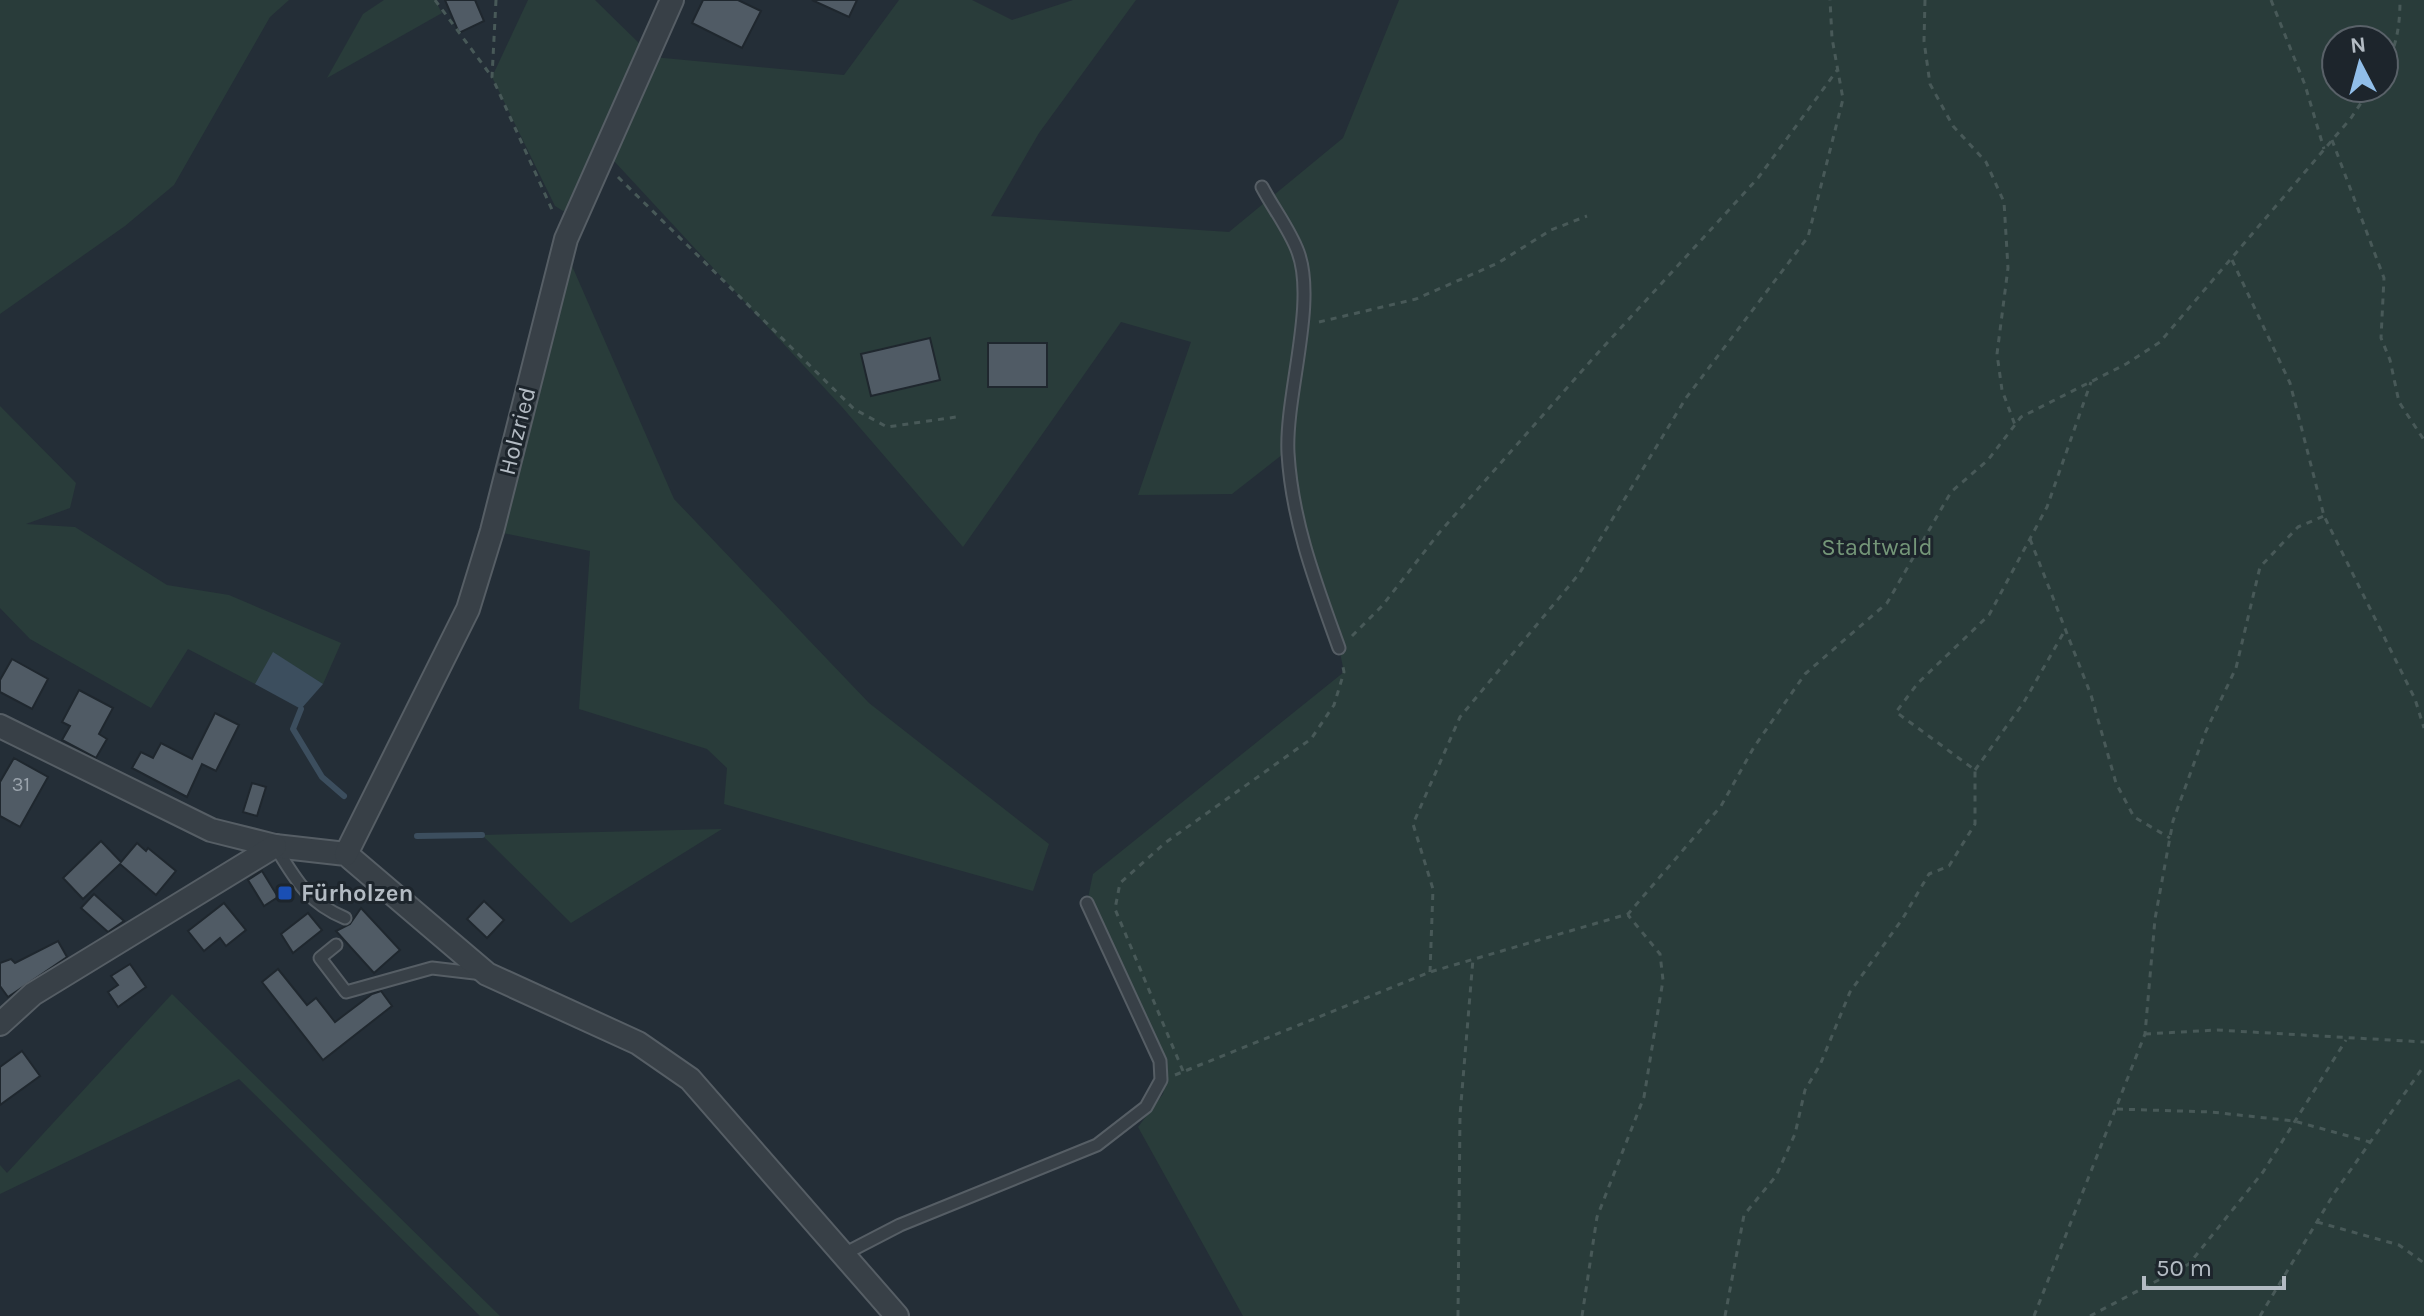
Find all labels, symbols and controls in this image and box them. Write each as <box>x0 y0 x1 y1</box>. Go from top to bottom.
north arrow <box>2320 24 2400 104</box>
text: N <box>2349 31 2367 59</box>
street label: Holzried <box>493 384 541 478</box>
park label: Stadtwald <box>1821 533 1933 561</box>
house number: 31 <box>12 773 30 796</box>
place label: Fürholzen <box>301 879 413 907</box>
marker: Fürholzen <box>276 884 294 902</box>
scale bar <box>2144 1240 2284 1290</box>
text: 50 m <box>2156 1254 2212 1282</box>

